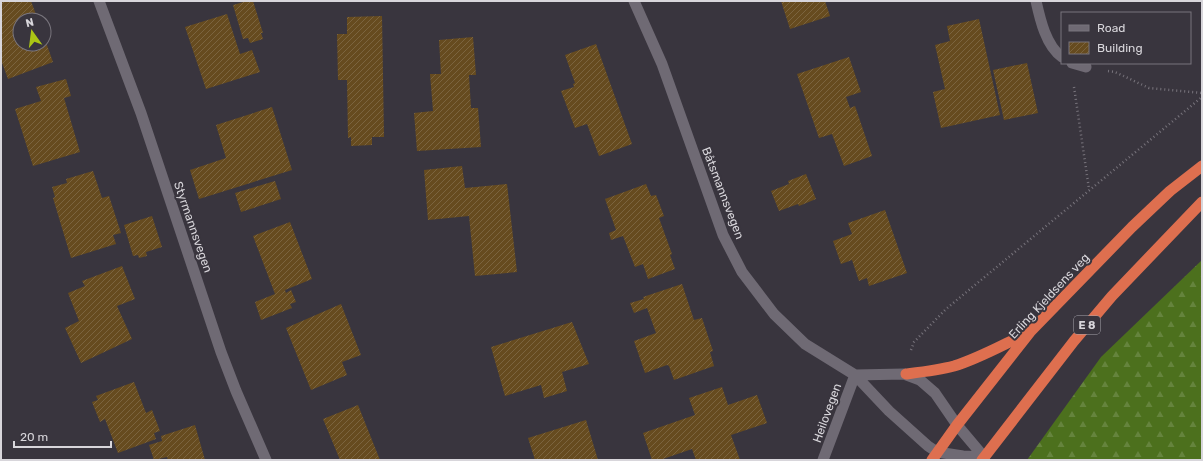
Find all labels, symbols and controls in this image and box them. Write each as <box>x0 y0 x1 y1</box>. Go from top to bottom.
north arrow <box>12 12 52 52</box>
legend <box>1061 12 1191 64</box>
text: N <box>24 15 35 30</box>
text: Road <box>1097 21 1125 35</box>
text: Building <box>1097 41 1143 55</box>
street label: Båtsmannsvegen <box>699 145 747 241</box>
street label: Styrmannsvegen <box>171 180 215 274</box>
street label: Erling Kjeldsens veg <box>1006 251 1092 341</box>
road number: E 8 <box>1074 316 1100 334</box>
street label: Heilovegen <box>810 381 844 445</box>
scale bar <box>14 423 111 449</box>
text: 20 m <box>20 430 48 444</box>

